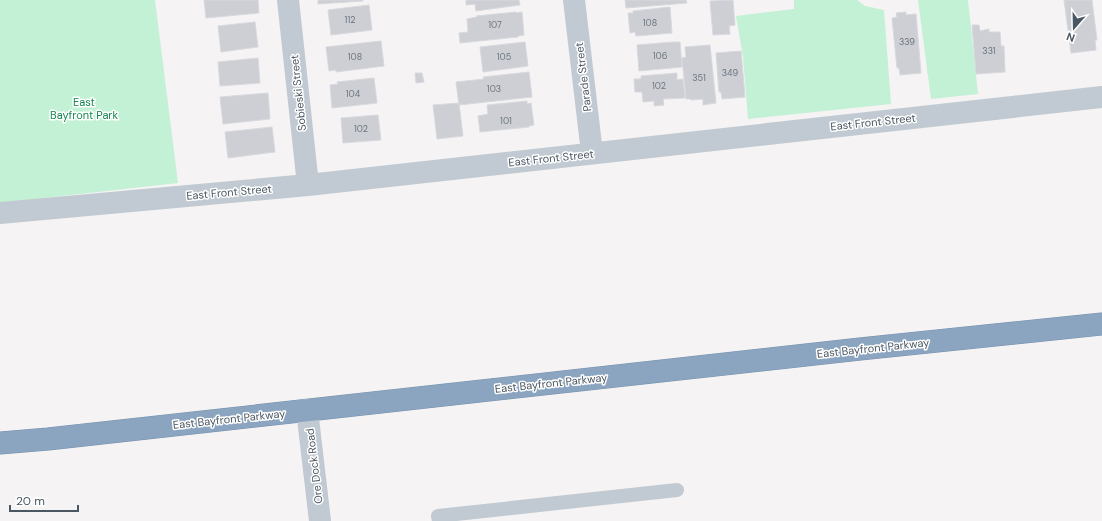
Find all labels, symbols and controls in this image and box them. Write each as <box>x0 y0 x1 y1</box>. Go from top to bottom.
north arrow <box>1054 8 1094 48</box>
house number: 112 <box>345 14 355 26</box>
house number: 108 <box>643 17 657 29</box>
house number: 107 <box>488 19 502 31</box>
text: N <box>1064 29 1077 45</box>
house number: 339 <box>899 36 915 48</box>
street label: Parade Street <box>572 42 594 112</box>
house number: 331 <box>982 45 996 57</box>
house number: 106 <box>653 50 668 62</box>
house number: 108 <box>348 51 362 63</box>
house number: 105 <box>497 51 511 63</box>
street label: Sobieski Street <box>287 54 309 132</box>
house number: 349 <box>722 67 739 79</box>
house number: 351 <box>692 72 706 84</box>
house number: 102 <box>652 80 666 92</box>
house number: 103 <box>487 83 501 95</box>
house number: 104 <box>346 88 361 100</box>
park label: East Bayfront Park <box>50 95 118 122</box>
street label: East Front Street <box>830 111 916 133</box>
house number: 101 <box>500 115 512 127</box>
house number: 102 <box>354 123 368 135</box>
street label: East Front Street <box>508 147 594 169</box>
street label: East Front Street <box>186 181 272 203</box>
street label: East Bayfront Parkway <box>816 335 930 361</box>
street label: East Bayfront Parkway <box>494 370 608 396</box>
street label: East Bayfront Parkway <box>172 406 286 432</box>
street label: Ore Dock Road <box>302 427 326 505</box>
scale bar <box>10 487 78 513</box>
text: 20 m <box>16 493 45 509</box>

